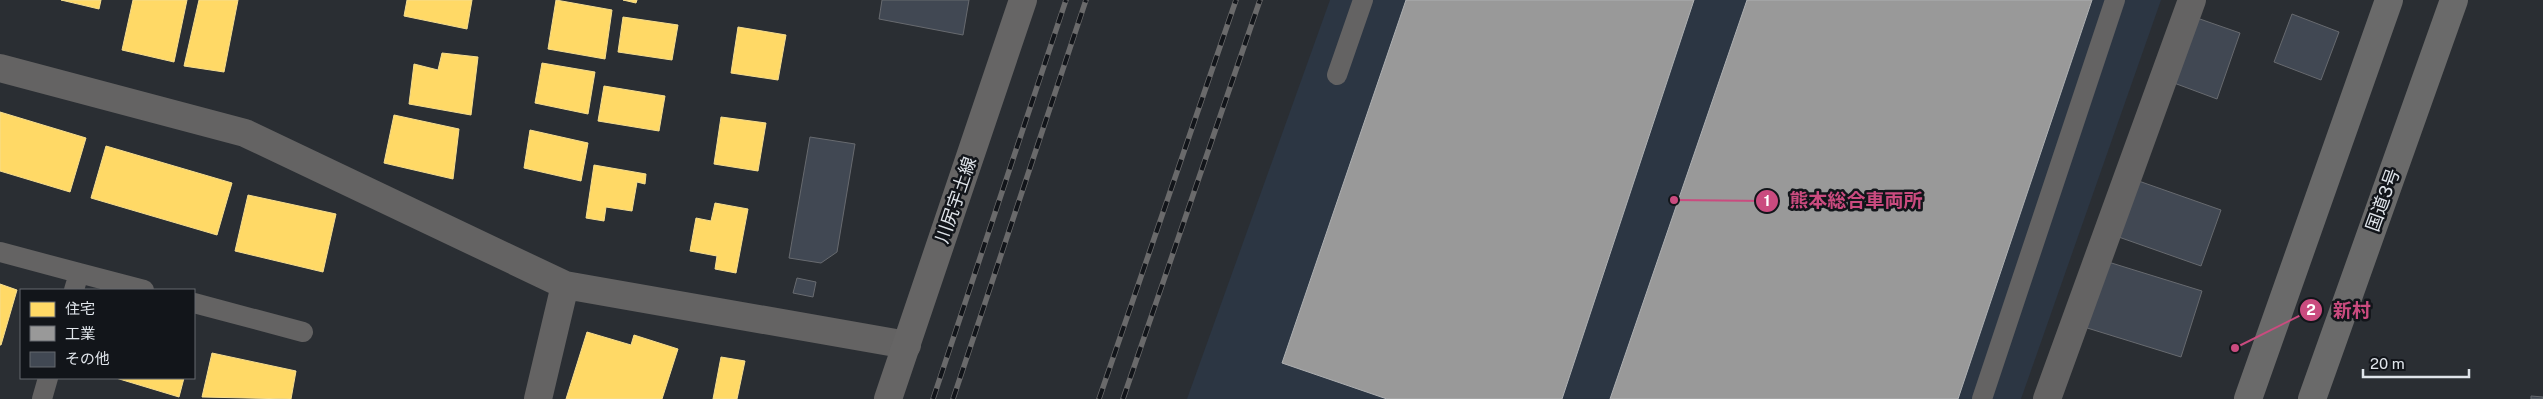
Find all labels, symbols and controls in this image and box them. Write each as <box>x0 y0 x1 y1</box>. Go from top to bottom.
street label: 川尻宇土線 <box>931 154 980 246</box>
street label: 国道3号 <box>2361 166 2404 234</box>
callout: 熊本総合車両所 <box>1754 184 1932 218</box>
text: 熊本総合車両所 <box>1789 189 1923 211</box>
text: 1 <box>1764 192 1770 209</box>
legend <box>20 289 195 379</box>
callout: 新村 <box>2298 293 2381 327</box>
text: 新村 <box>2333 299 2371 321</box>
text: 住宅 <box>65 300 95 317</box>
text: 2 <box>2306 301 2316 318</box>
text: 工業 <box>65 325 95 342</box>
scale bar <box>2363 346 2469 378</box>
text: その他 <box>65 350 110 367</box>
text: 20 m <box>2370 355 2405 372</box>

